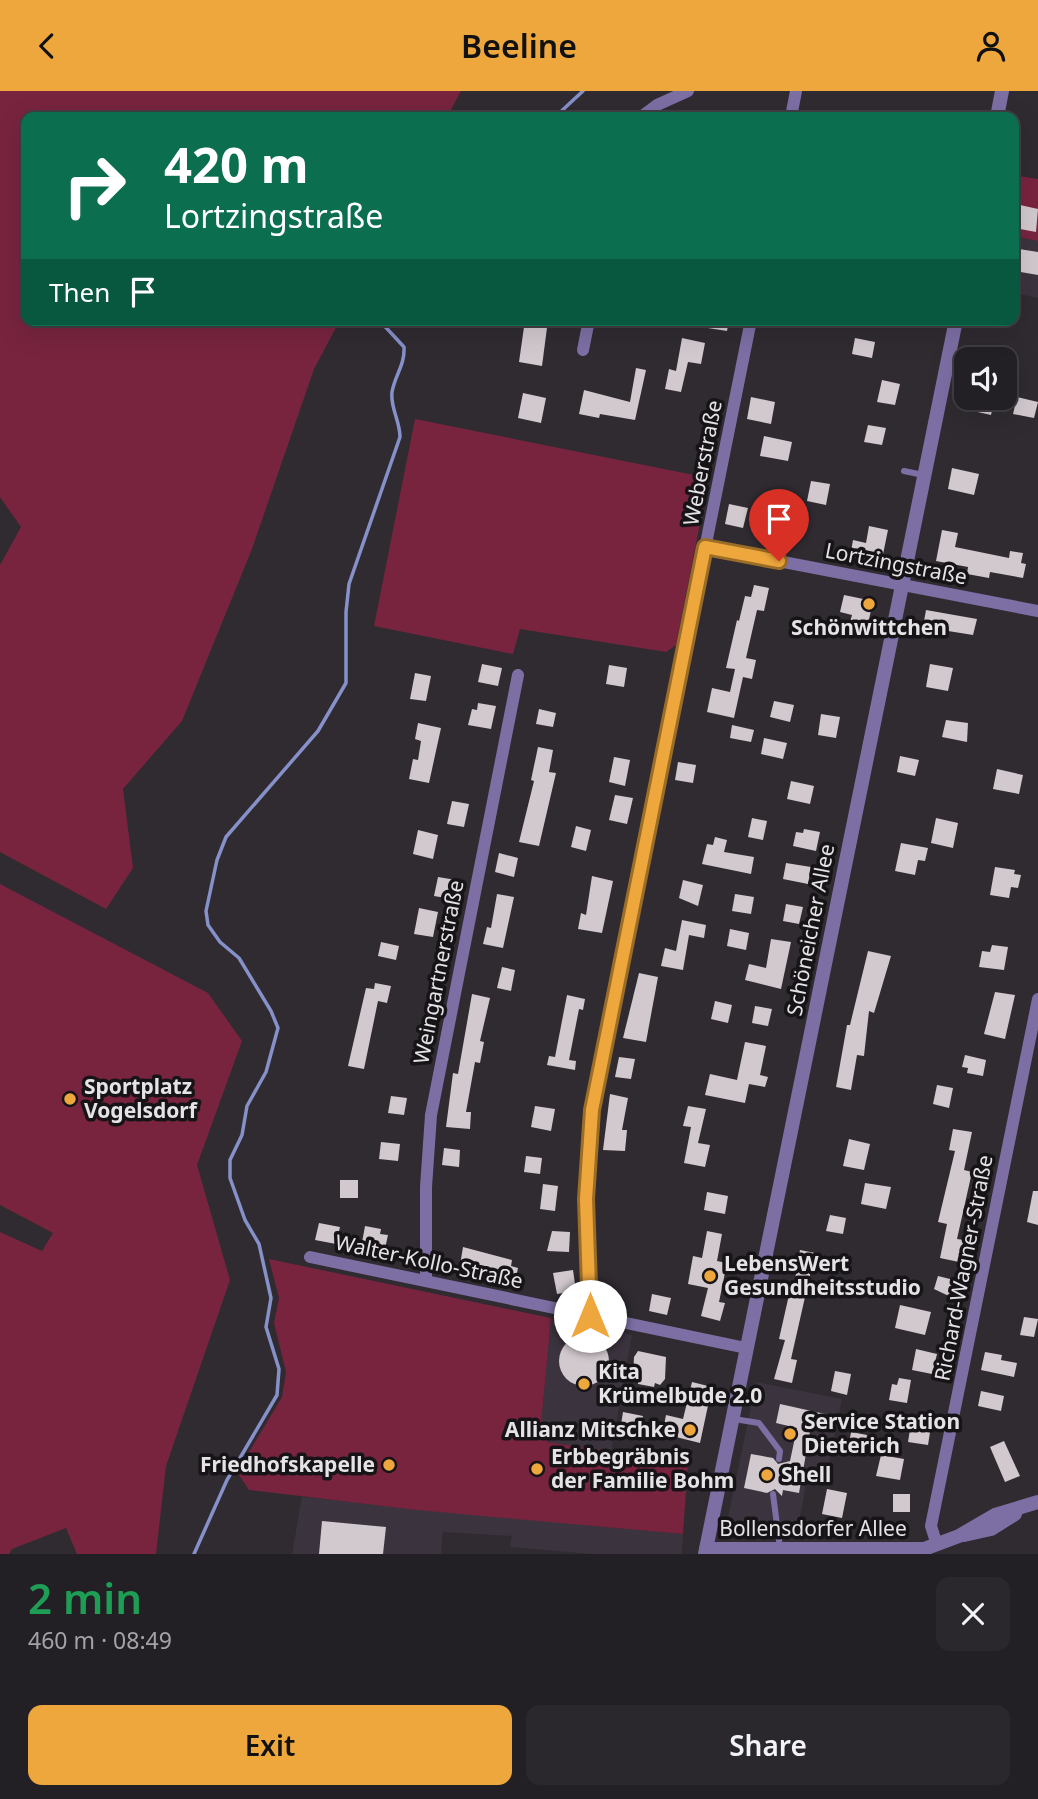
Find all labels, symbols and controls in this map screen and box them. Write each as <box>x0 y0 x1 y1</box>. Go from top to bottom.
text: Beeline <box>461 24 577 67</box>
icon: back <box>28 27 66 65</box>
icon: person <box>972 27 1010 65</box>
text: 420 m <box>164 131 309 197</box>
icon: right <box>49 140 140 231</box>
text: Lortzingstraße <box>164 194 383 237</box>
icon: arrive <box>124 273 162 311</box>
text: Then <box>49 274 110 310</box>
map controls <box>954 347 1017 410</box>
button: sound <box>954 347 1017 410</box>
street label: Weberstraße <box>676 398 728 528</box>
pin <box>749 489 809 561</box>
icon: arrive <box>760 500 798 538</box>
street label: Lortzingstraße <box>823 536 970 590</box>
marker: Schönwittchen <box>861 596 877 612</box>
place label: Schönwittchen <box>791 613 947 641</box>
street label: Schöneicher Allee <box>780 841 840 1018</box>
street label: Weingartnerstraße <box>406 878 470 1066</box>
place label: Sportplatz Vogelsdorf <box>84 1072 199 1124</box>
marker: Sportplatz Vogelsdorf <box>62 1091 78 1107</box>
street label: Richard-Wagner-Straße <box>927 1152 999 1383</box>
street label: Walter-Kollo-Straße <box>333 1227 526 1295</box>
place label: LebensWert Gesundheitsstudio <box>724 1249 921 1301</box>
marker: LebensWert Gesundheitsstudio <box>702 1268 718 1284</box>
position arrow <box>553 1279 627 1353</box>
place label: Kita Krümelbude 2.0 <box>598 1357 762 1409</box>
marker: Kita Krümelbude 2.0 <box>576 1376 592 1392</box>
place label: Service Station Dieterich <box>804 1407 960 1459</box>
place label: Allianz Mitschke <box>505 1415 676 1443</box>
marker: Allianz Mitschke <box>682 1422 698 1438</box>
marker: Service Station Dieterich <box>782 1426 798 1442</box>
place label: Erbbegräbnis der Familie Bohm <box>551 1442 734 1494</box>
place label: Friedhofskapelle <box>200 1450 375 1478</box>
marker: Friedhofskapelle <box>381 1457 397 1473</box>
place label: Shell <box>781 1460 831 1488</box>
marker: Erbbegräbnis der Familie Bohm <box>529 1461 545 1477</box>
marker: Shell <box>759 1467 775 1483</box>
street label: Bollensdorfer Allee <box>719 1514 907 1542</box>
text: 2 min <box>28 1569 142 1626</box>
button: close <box>936 1577 1010 1651</box>
text: 460 m · 08:49 <box>28 1624 172 1656</box>
button: Exit <box>28 1705 512 1785</box>
button: Share <box>526 1705 1010 1785</box>

